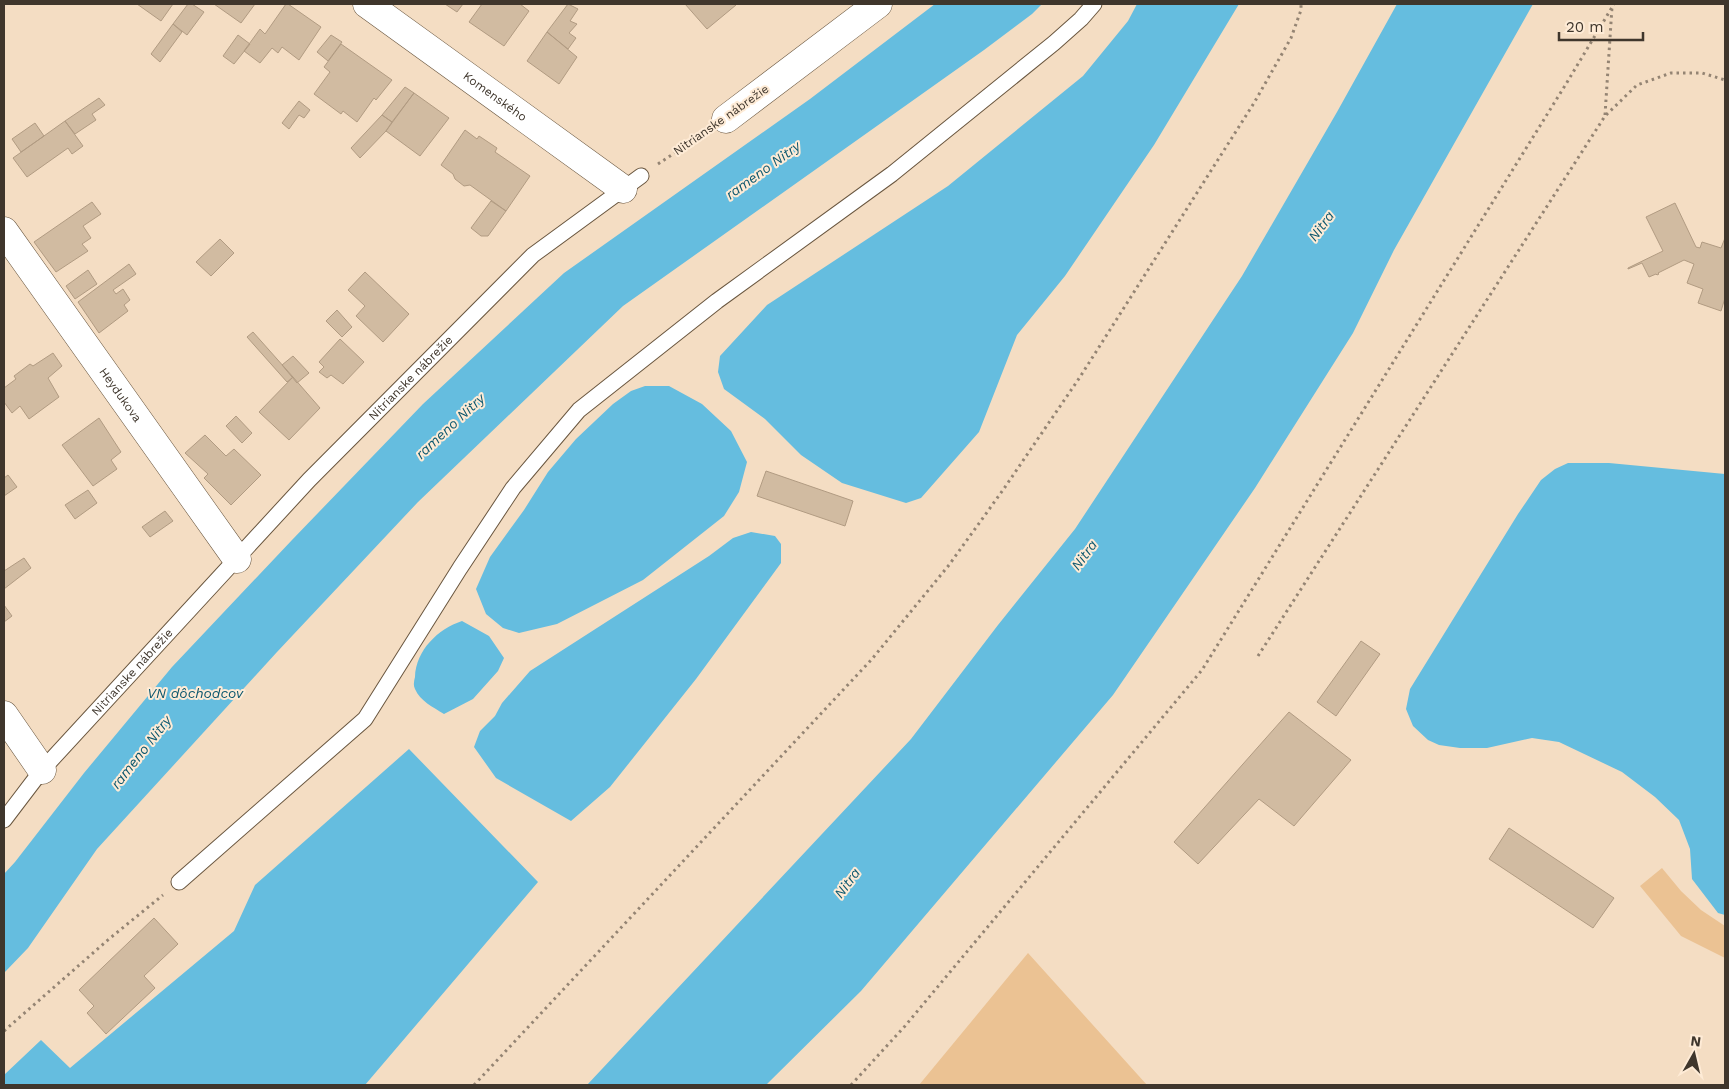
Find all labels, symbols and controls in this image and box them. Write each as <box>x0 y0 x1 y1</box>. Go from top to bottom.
scale bar <box>1559 10 1643 42</box>
text: 20 m <box>1566 18 1604 36</box>
street label: Komenského <box>461 69 530 124</box>
street label: Nitrianske nábrežie <box>671 82 771 158</box>
water label: rameno Nitry <box>723 137 804 202</box>
water label: Nitra <box>1305 208 1337 244</box>
street label: Nitrianske nábrežie <box>366 333 456 423</box>
street label: Heydukova <box>96 365 145 425</box>
water label: rameno Nitry <box>412 390 488 462</box>
water label: Nitra <box>1068 537 1100 573</box>
street label: Nitrianske nábrežie <box>89 626 176 718</box>
water label: VN dôchodcov <box>147 685 244 701</box>
water label: rameno Nitry <box>108 712 175 792</box>
water label: Nitra <box>831 865 863 901</box>
north arrow <box>1669 1029 1719 1079</box>
text: N <box>1690 1032 1702 1050</box>

